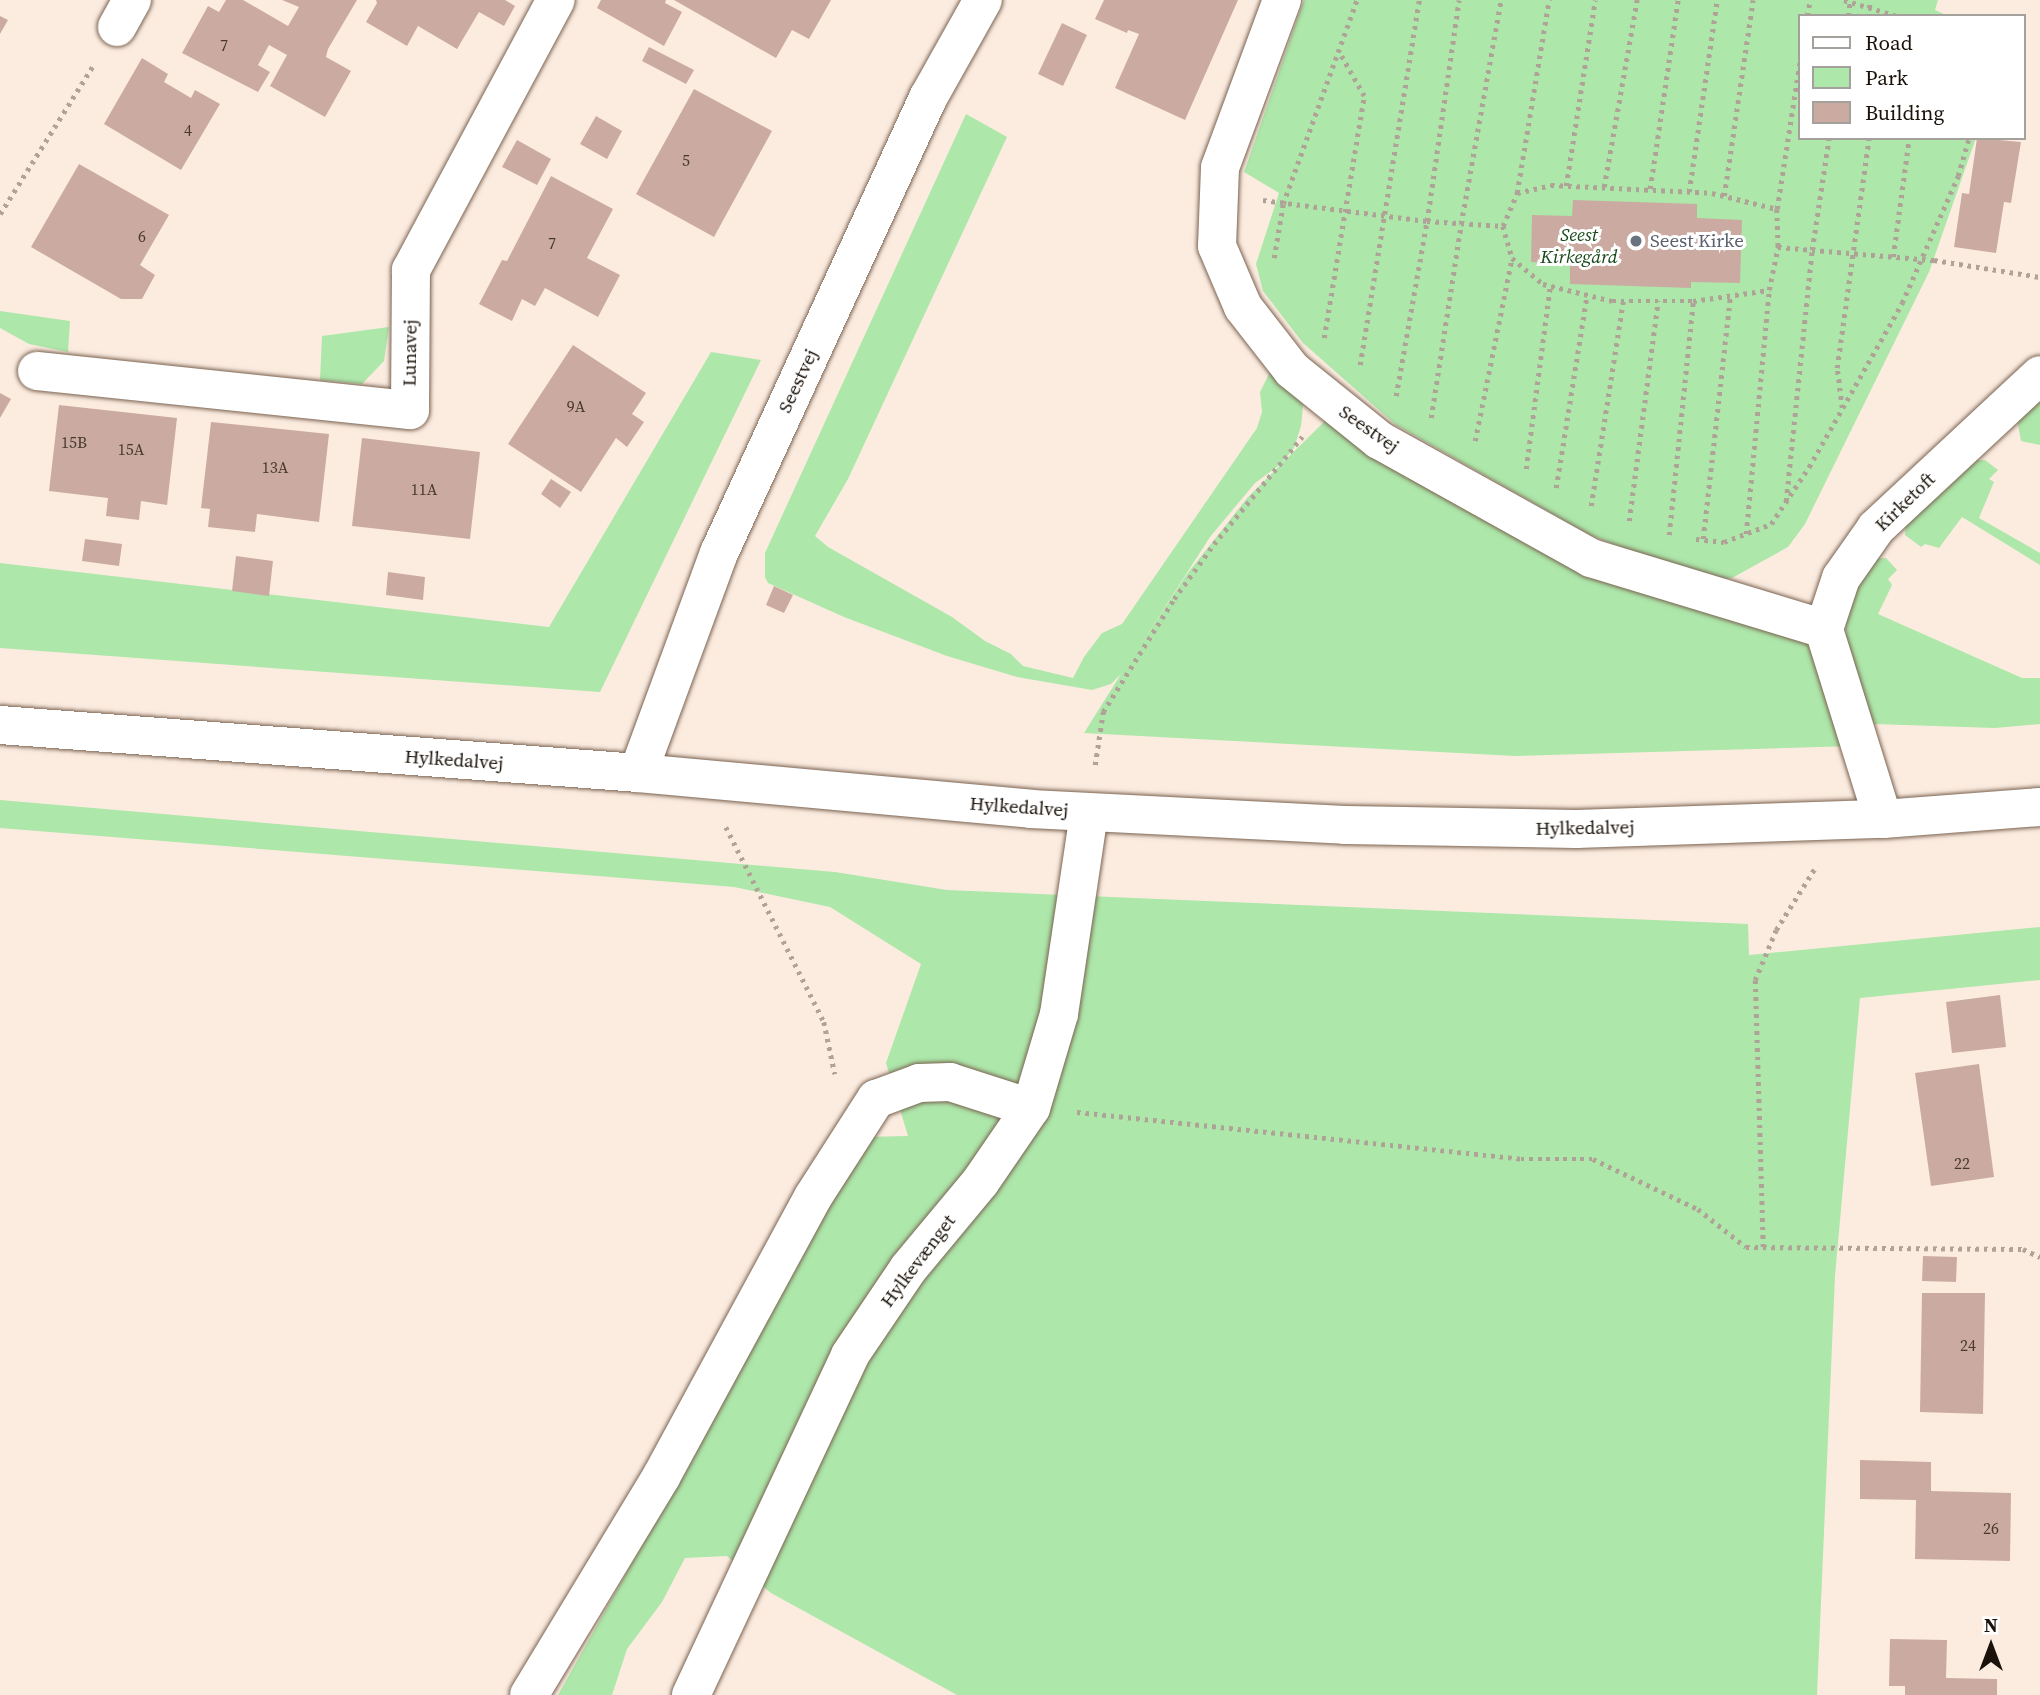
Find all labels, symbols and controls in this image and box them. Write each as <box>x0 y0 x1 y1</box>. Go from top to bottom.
legend <box>1798 14 2026 140</box>
text: Road <box>1865 28 1913 57</box>
house number: 7 <box>220 35 228 55</box>
text: Park <box>1865 63 1908 92</box>
text: Building <box>1865 98 1944 127</box>
house number: 4 <box>184 120 192 140</box>
house number: 5 <box>682 150 690 170</box>
park label: Seest Kirkegård <box>1540 224 1618 268</box>
house number: 6 <box>138 226 146 246</box>
place label: Seest Kirke <box>1650 230 1744 252</box>
house number: 7 <box>548 233 556 253</box>
marker: Seest Kirke <box>1628 233 1644 249</box>
street label: Lunavej <box>398 319 422 387</box>
street label: Seestvej <box>773 345 823 417</box>
house number: 9A <box>567 396 585 416</box>
street label: Seestvej <box>1335 400 1403 458</box>
house number: 15B <box>61 432 87 452</box>
house number: 15A <box>118 439 144 459</box>
house number: 13A <box>262 457 288 477</box>
street label: Kirketoft <box>1870 468 1940 536</box>
house number: 11A <box>411 479 437 499</box>
street label: Hylkedalvej <box>404 745 504 775</box>
street label: Hylkedalvej <box>969 792 1069 822</box>
street label: Hylkedalvej <box>1535 816 1635 840</box>
house number: 22 <box>1954 1153 1970 1173</box>
street label: Hylkevænget <box>876 1210 960 1312</box>
house number: 24 <box>1960 1335 1976 1355</box>
house number: 26 <box>1983 1518 1999 1538</box>
north arrow <box>1956 1611 2026 1681</box>
text: N <box>1984 1612 1998 1638</box>

